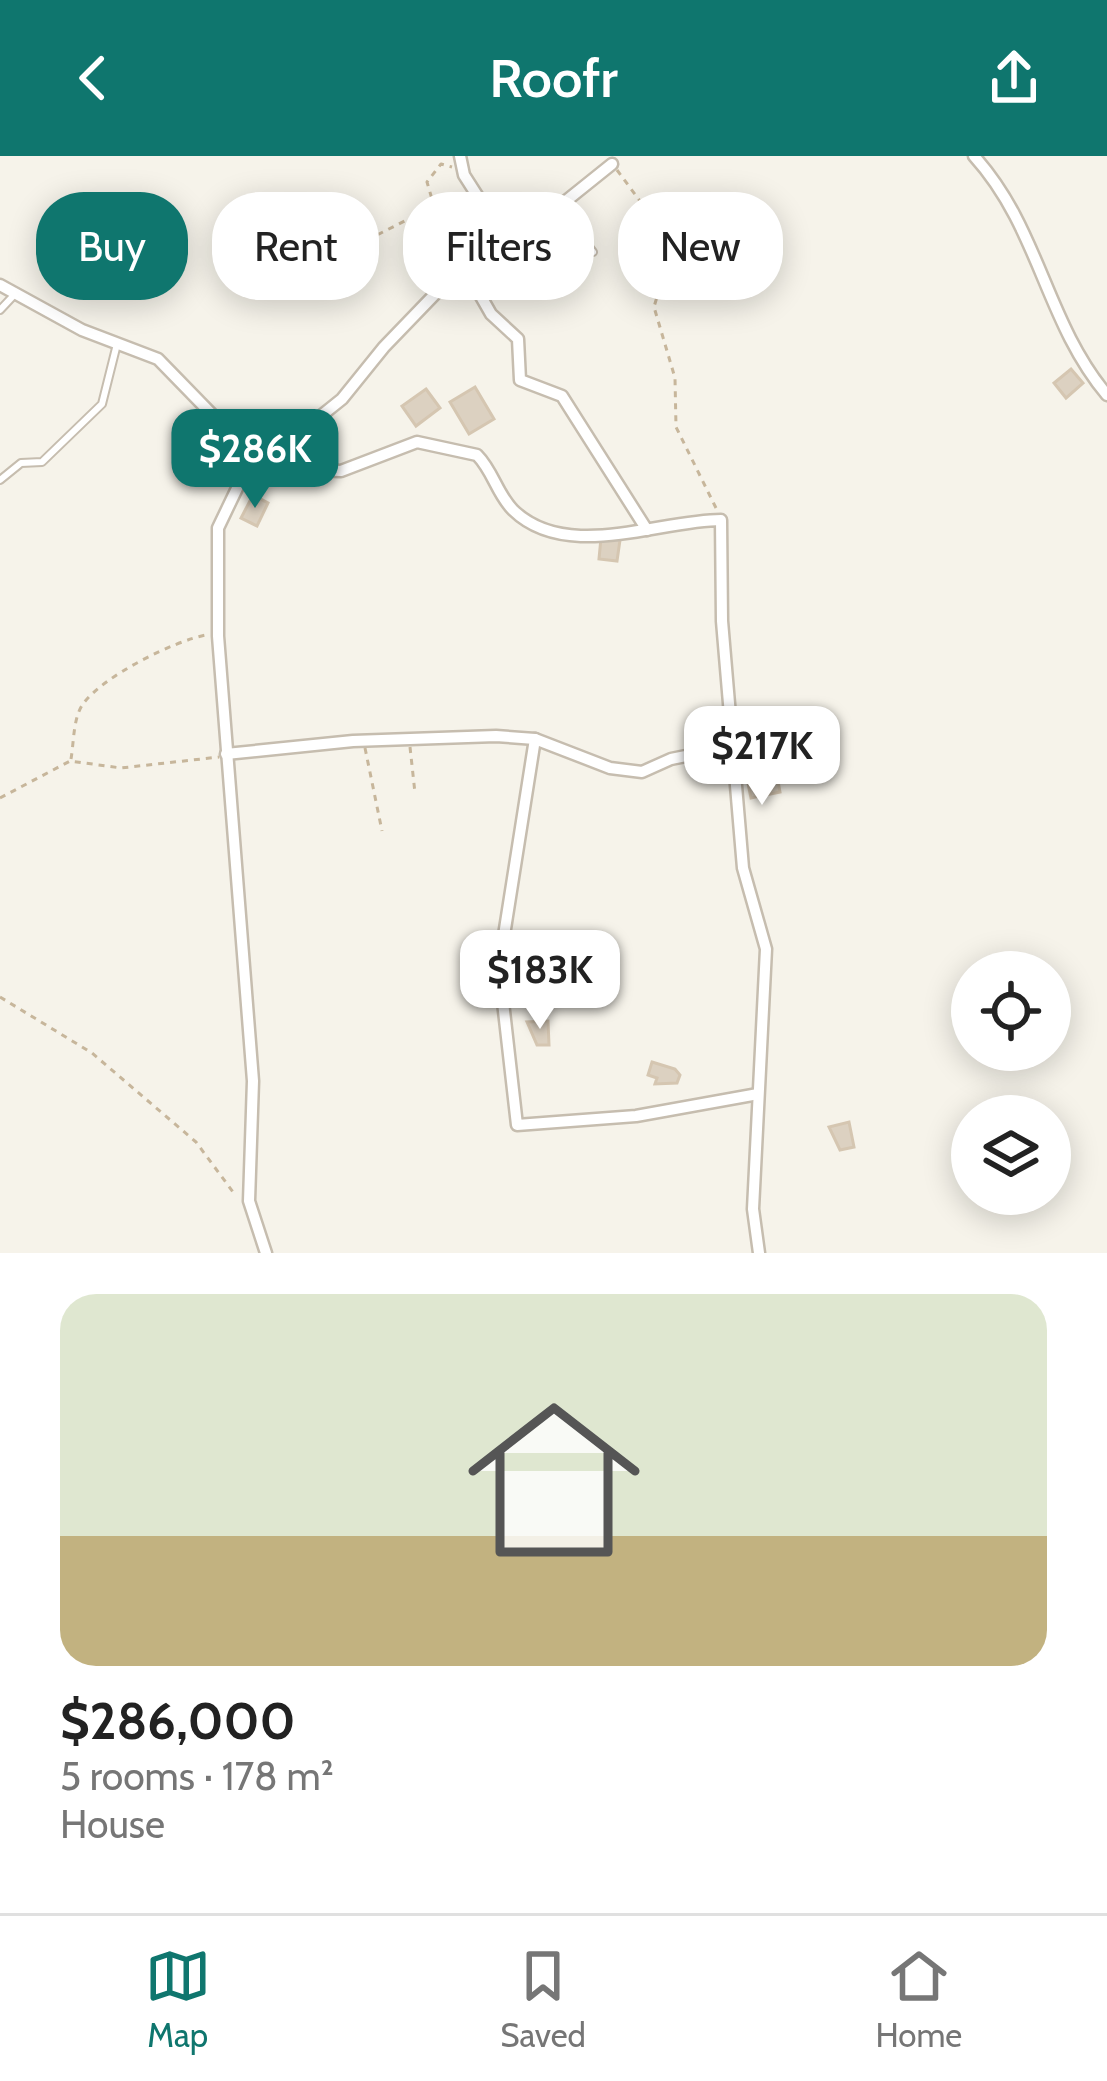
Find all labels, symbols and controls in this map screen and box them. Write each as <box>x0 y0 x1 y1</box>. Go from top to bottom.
icon: back <box>60 45 126 111</box>
text: Roofr <box>489 45 618 111</box>
icon: share <box>981 45 1047 111</box>
chip: Buy <box>36 192 188 300</box>
chip: Rent <box>212 192 379 300</box>
chip: Filters <box>403 192 594 300</box>
chip: New <box>618 192 783 300</box>
pin: $286K <box>171 409 339 511</box>
text: $286K <box>198 424 312 472</box>
pin: $217K <box>678 706 846 808</box>
text: $217K <box>711 721 813 769</box>
pin: $183K <box>456 930 624 1032</box>
text: $183K <box>487 945 593 993</box>
map controls <box>951 951 1071 1215</box>
button: locate <box>951 951 1071 1071</box>
button: layers <box>951 1095 1071 1215</box>
icon: home <box>446 1372 662 1588</box>
text: $286,000 <box>60 1690 295 1752</box>
text: 5 rooms · 178 m² <box>60 1752 334 1800</box>
text: House <box>60 1800 165 1848</box>
tab: Map <box>145 1943 211 2055</box>
tab: Saved <box>500 1943 586 2055</box>
tab: Home <box>875 1943 962 2055</box>

